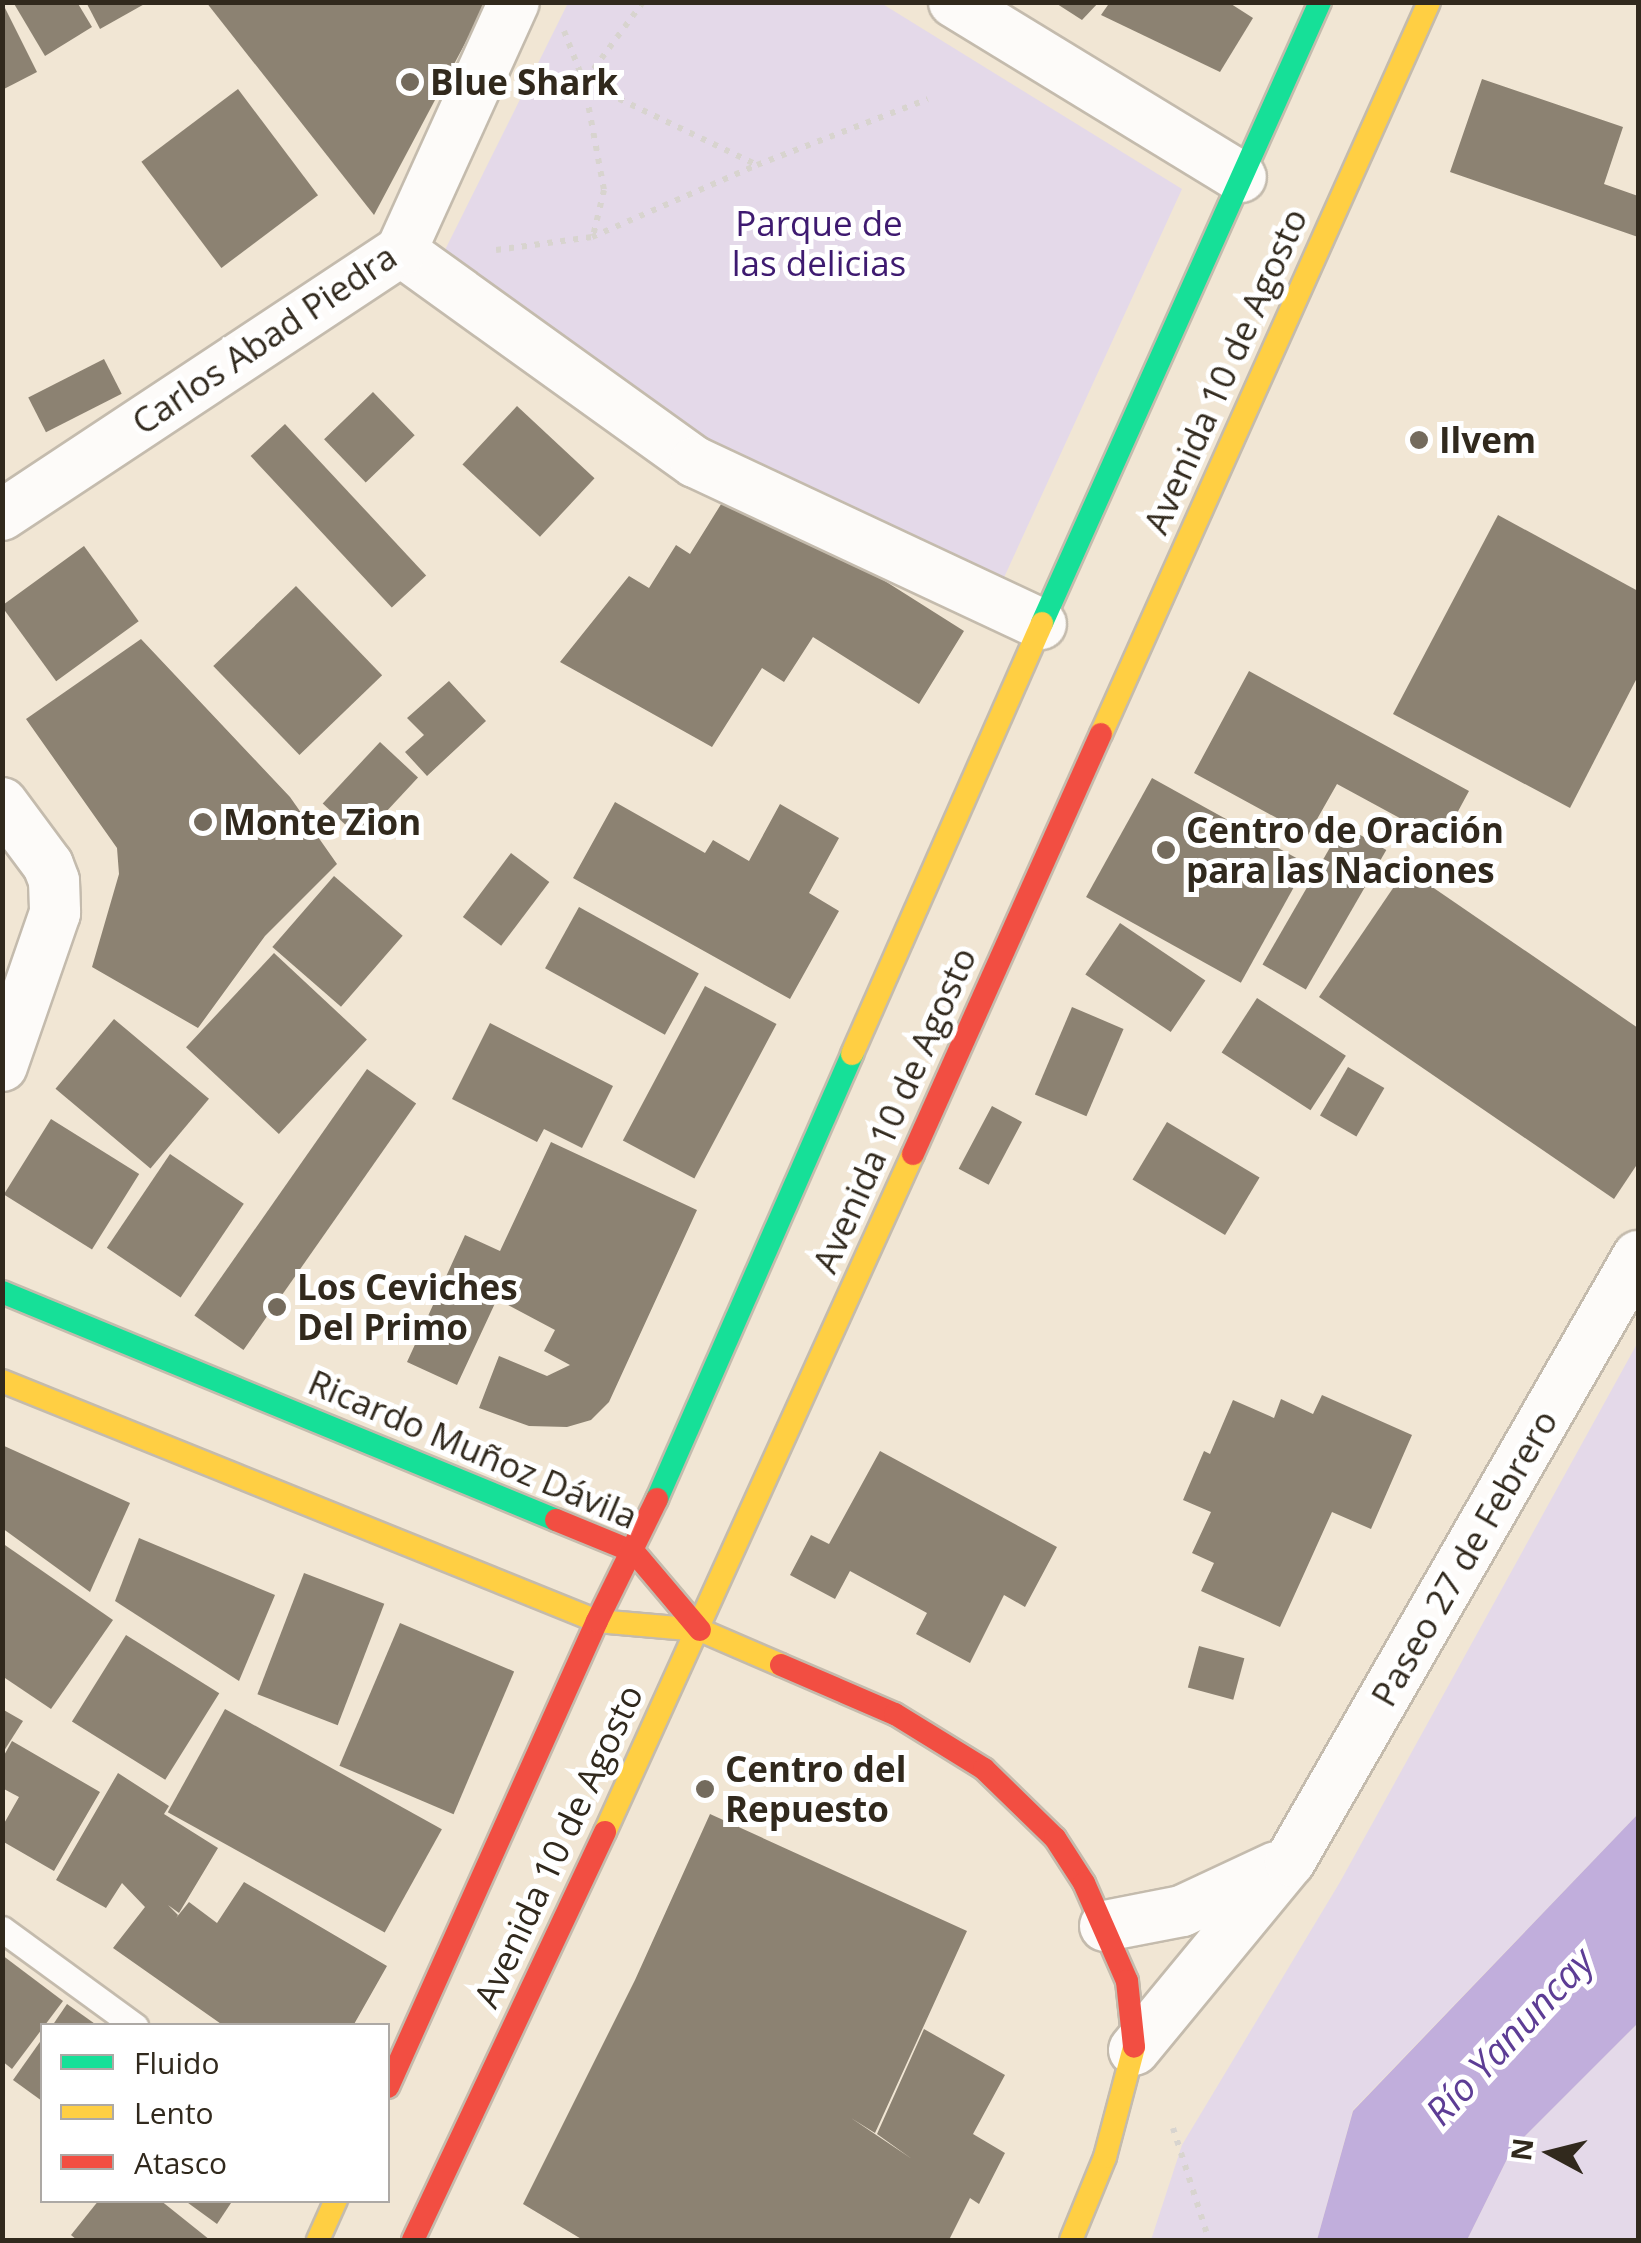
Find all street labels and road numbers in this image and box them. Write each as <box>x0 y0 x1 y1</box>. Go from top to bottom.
street label: Avenida 10 de Agosto <box>1134 202 1316 540</box>
street label: Carlos Abad Piedra <box>124 235 404 443</box>
street label: Avenida 10 de Agosto <box>803 941 985 1279</box>
street label: Ricardo Muñoz Dávila <box>302 1361 644 1537</box>
street label: Paseo 27 de Febrero <box>1362 1403 1566 1713</box>
street label: Avenida 10 de Agosto <box>465 1678 651 2014</box>

